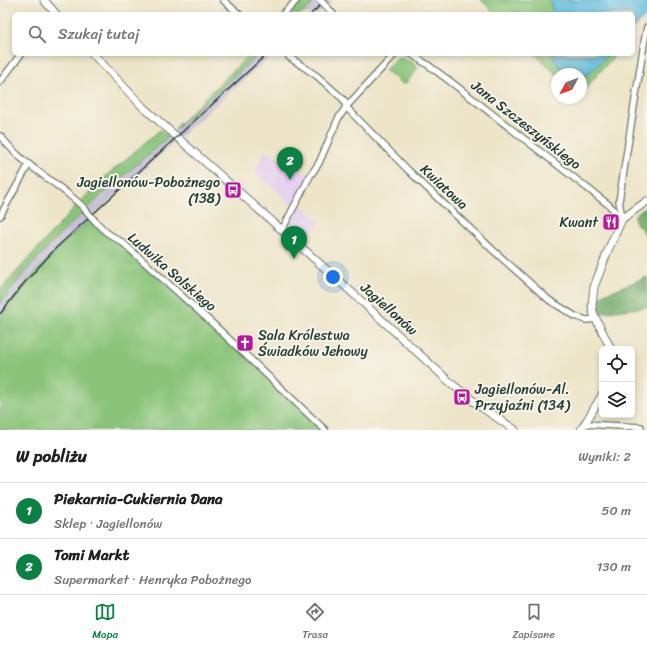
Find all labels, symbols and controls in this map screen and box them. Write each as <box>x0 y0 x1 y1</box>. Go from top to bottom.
search box <box>12 12 635 56</box>
text: Szukaj tutaj <box>58 21 139 47</box>
icon: search <box>26 23 48 45</box>
north arrow <box>551 68 587 104</box>
street label: Jana Szczeszyńskiego <box>465 73 587 176</box>
pin: 2 <box>277 147 303 180</box>
street label: Kwiatowa <box>414 158 474 216</box>
place label: Jagiellonów-Pobożnego (138) <box>76 170 221 211</box>
bus stop icon: Jagiellonów-Pobożnego (138) <box>223 180 243 200</box>
place label: Kwant <box>560 210 599 235</box>
restaurant icon: Kwant <box>601 212 621 232</box>
street label: Ludwika Solskiego <box>122 226 222 318</box>
pin: 1 <box>281 226 307 259</box>
your location <box>323 267 343 287</box>
street label: Jagiellonów <box>354 275 424 342</box>
place label: Sala Królestwa Świadków Jehowy <box>258 323 368 364</box>
church icon: Sala Królestwa Świadków Jehowy <box>235 333 255 353</box>
map controls <box>599 346 635 418</box>
button: locate <box>599 346 635 382</box>
place label: Jagiellonów-Al. Przyjaźni (134) <box>474 377 571 418</box>
button: layers <box>599 382 635 418</box>
bus stop icon: Jagiellonów-Al. Przyjaźni (134) <box>452 387 472 407</box>
text: W pobliżu <box>16 441 87 471</box>
text: Wyniki: 2 <box>578 445 631 468</box>
text: Piekarnia-Cukiernia Dana <box>54 486 223 512</box>
text: 1 <box>26 499 32 522</box>
text: 50 m <box>601 499 631 522</box>
text: Sklep · Jagiellonów <box>54 512 162 535</box>
text: Tomi Markt <box>54 542 129 568</box>
text: 2 <box>25 555 33 578</box>
text: 130 m <box>597 555 631 578</box>
text: Supermarket · Henryka Pobożnego <box>54 568 251 591</box>
tab: Mapa <box>92 601 118 644</box>
tab: Trasa <box>302 601 328 644</box>
tab: Zapisane <box>512 601 555 644</box>

